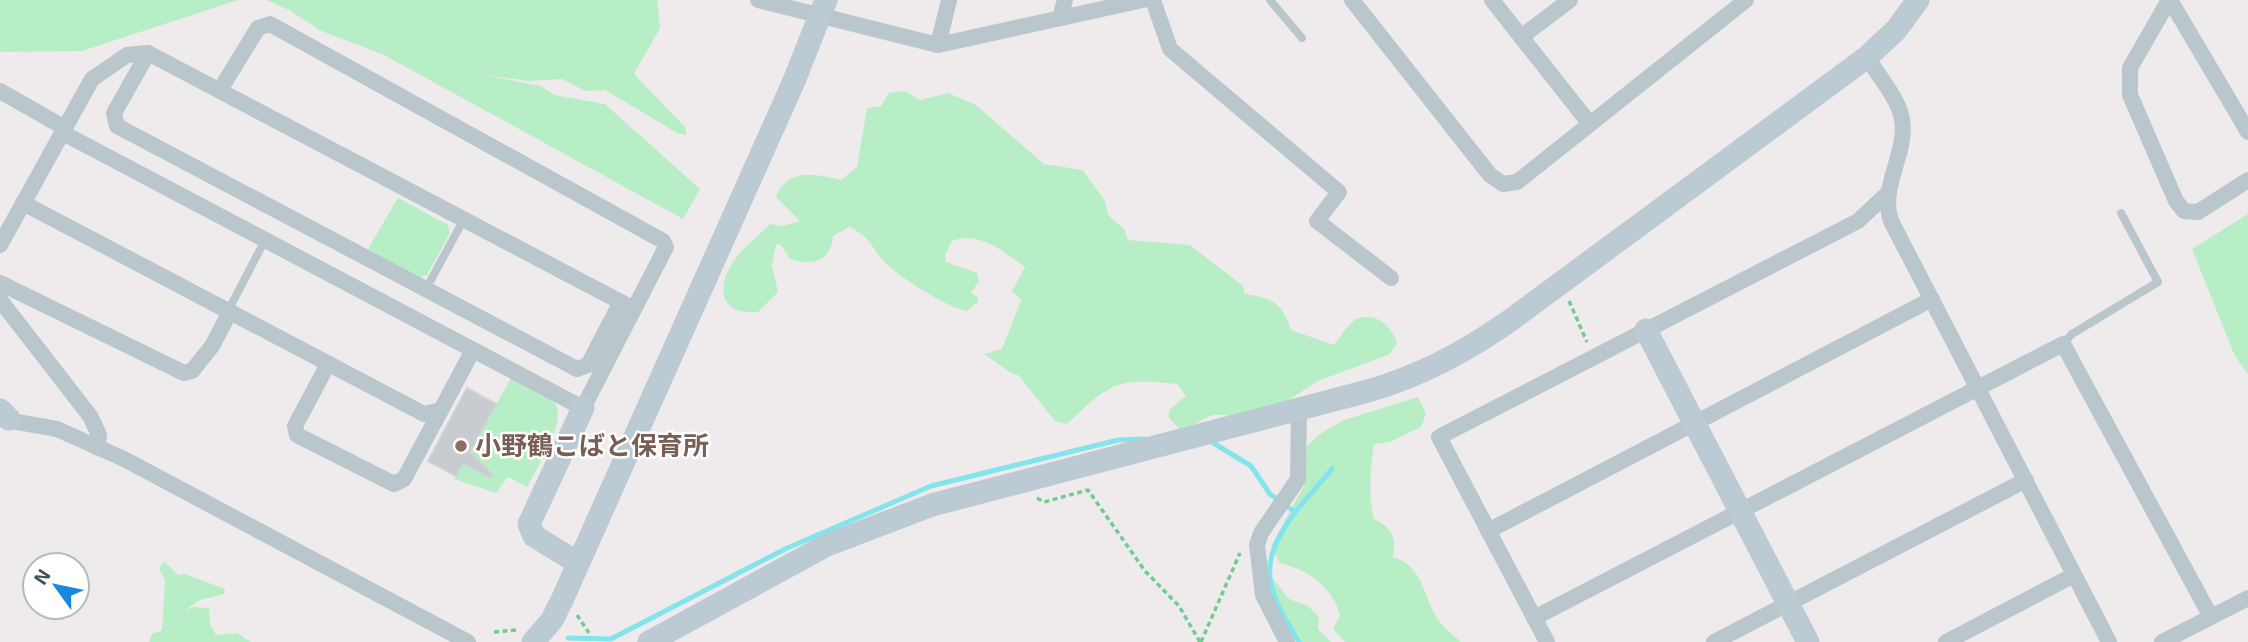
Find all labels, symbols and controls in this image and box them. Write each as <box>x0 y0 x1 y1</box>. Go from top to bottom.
place label: 小野鶴こばと保育所 <box>475 429 709 460</box>
marker: 小野鶴こばと保育所 <box>453 438 469 454</box>
north arrow <box>21 551 91 621</box>
text: N <box>28 564 55 588</box>

